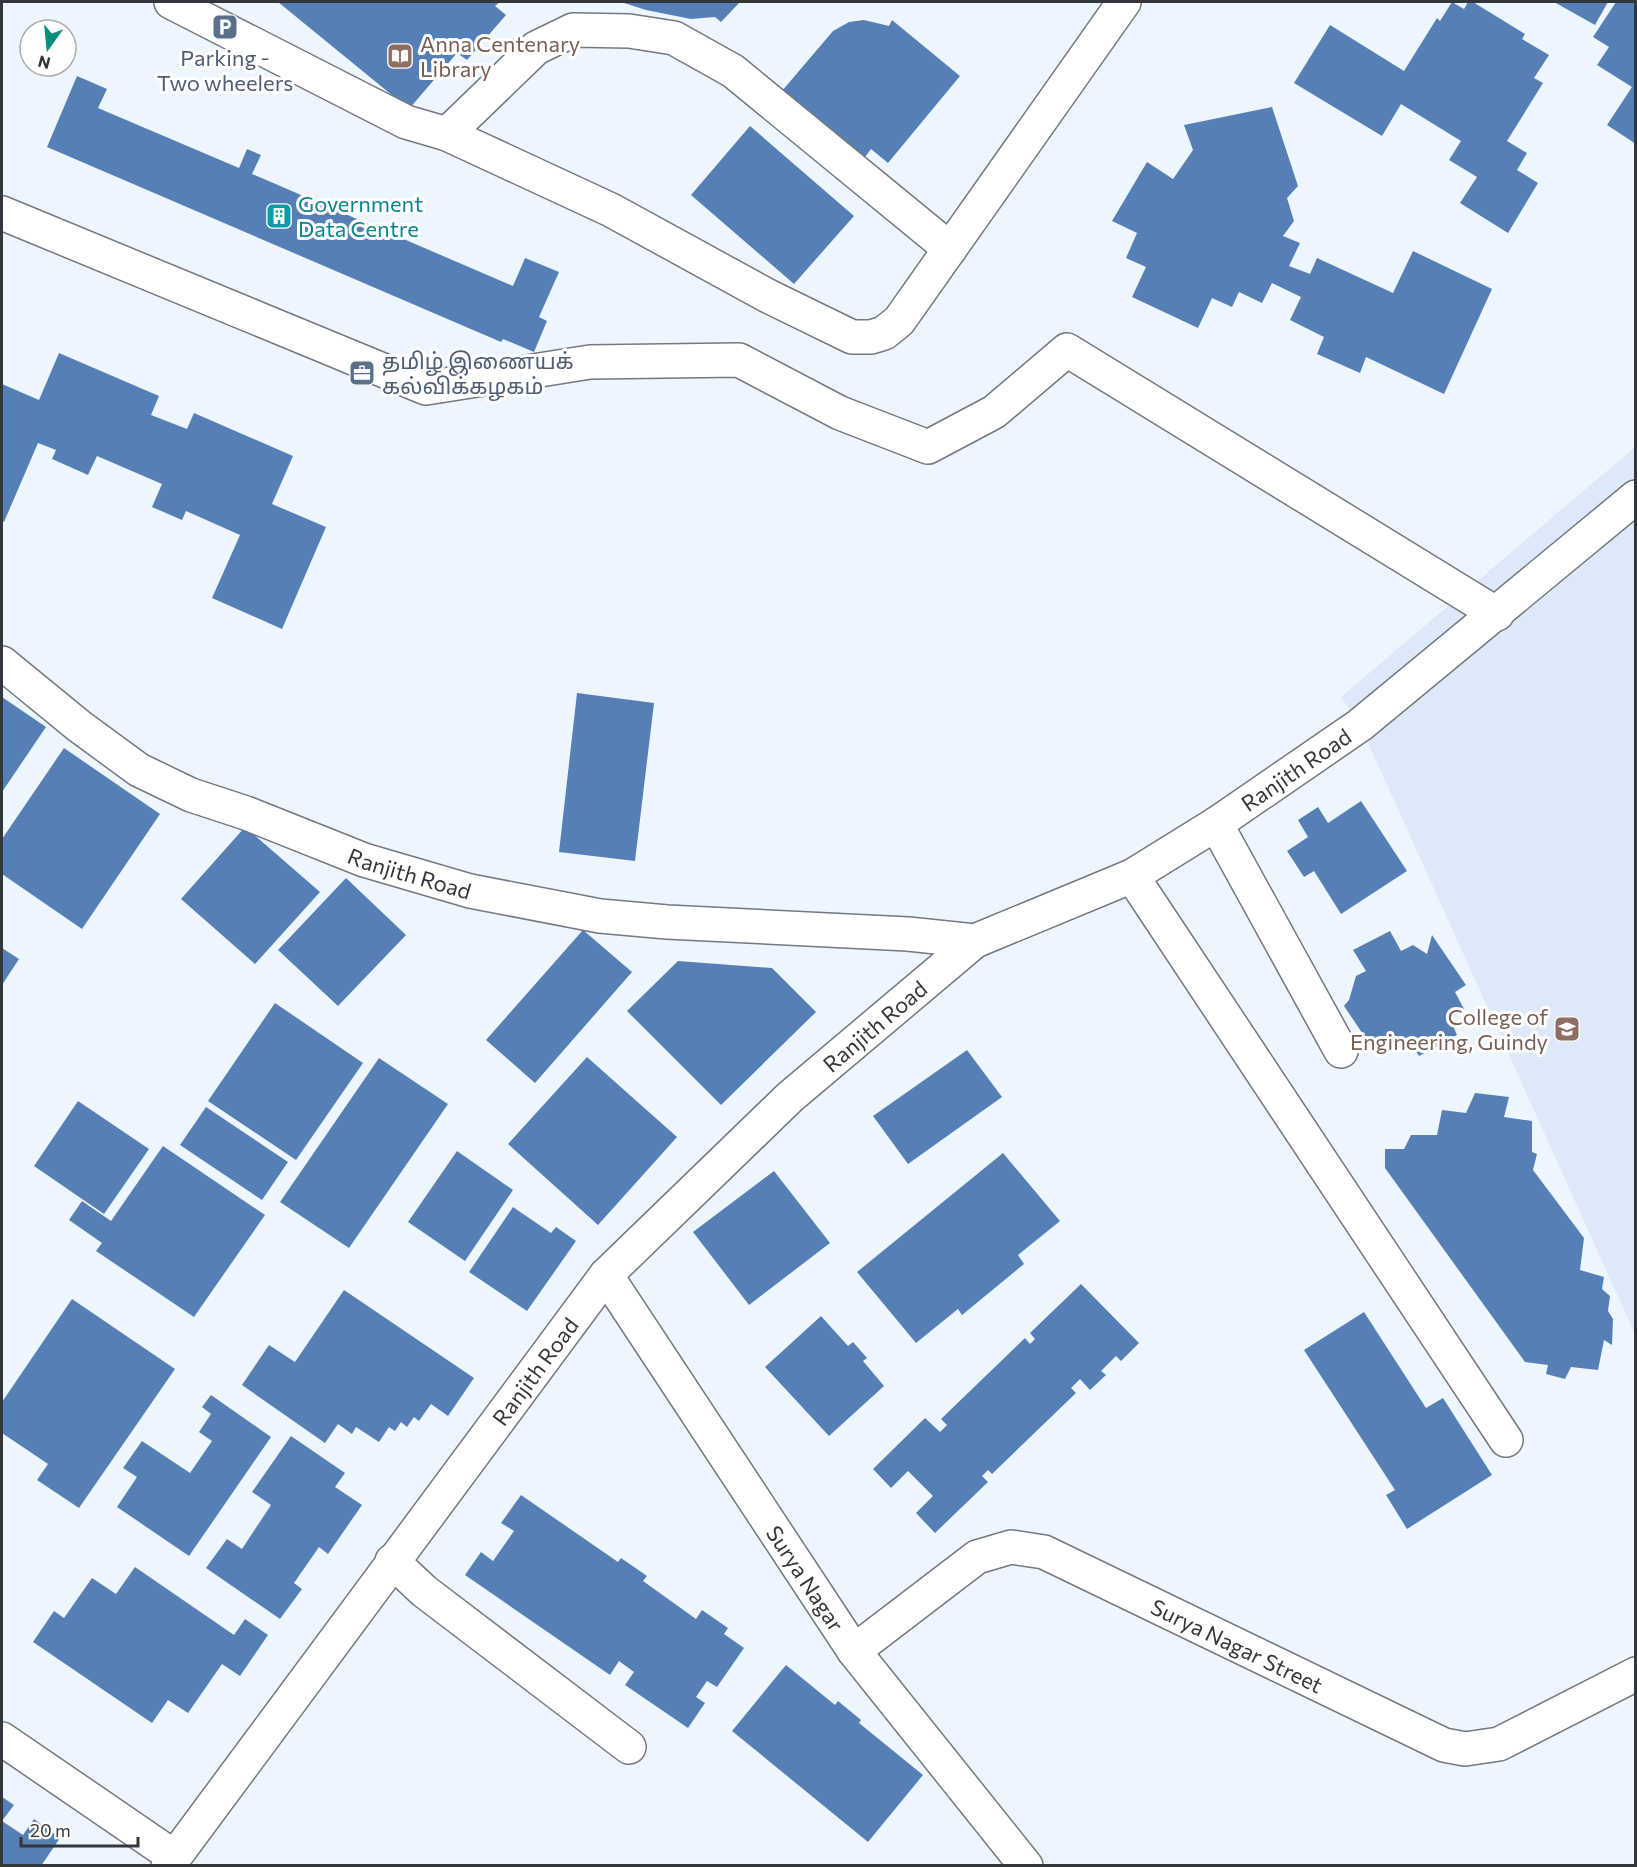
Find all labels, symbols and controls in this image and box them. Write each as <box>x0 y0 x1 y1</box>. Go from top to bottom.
parking icon: Parking - Two wheelers <box>210 12 240 42</box>
north arrow <box>18 18 78 78</box>
place label: Anna Centenary Library <box>420 30 580 82</box>
library icon: Anna Centenary Library <box>385 41 415 71</box>
place label: Parking - Two wheelers <box>157 44 293 96</box>
text: N <box>36 52 52 74</box>
place label: Government Data Centre <box>298 190 423 242</box>
building icon: Government Data Centre <box>264 201 294 231</box>
place label: தமிழ் இணையக் கல்விக்கழகம் <box>382 347 574 401</box>
office icon: தமிழ் இணையக் கல்விக்கழகம் <box>347 358 377 388</box>
street label: Ranjith Road <box>1236 722 1356 816</box>
street label: Ranjith Road <box>344 841 475 904</box>
street label: Ranjith Road <box>817 974 932 1077</box>
place label: College of Engineering, Guindy <box>1350 1003 1548 1055</box>
school or university icon: College of Engineering, Guindy <box>1552 1014 1582 1044</box>
street label: Ranjith Road <box>486 1312 584 1430</box>
street label: Surya Nagar <box>761 1520 851 1636</box>
street label: Surya Nagar Street <box>1147 1592 1327 1698</box>
scale bar <box>21 1810 138 1848</box>
text: 20 m <box>30 1819 71 1841</box>

